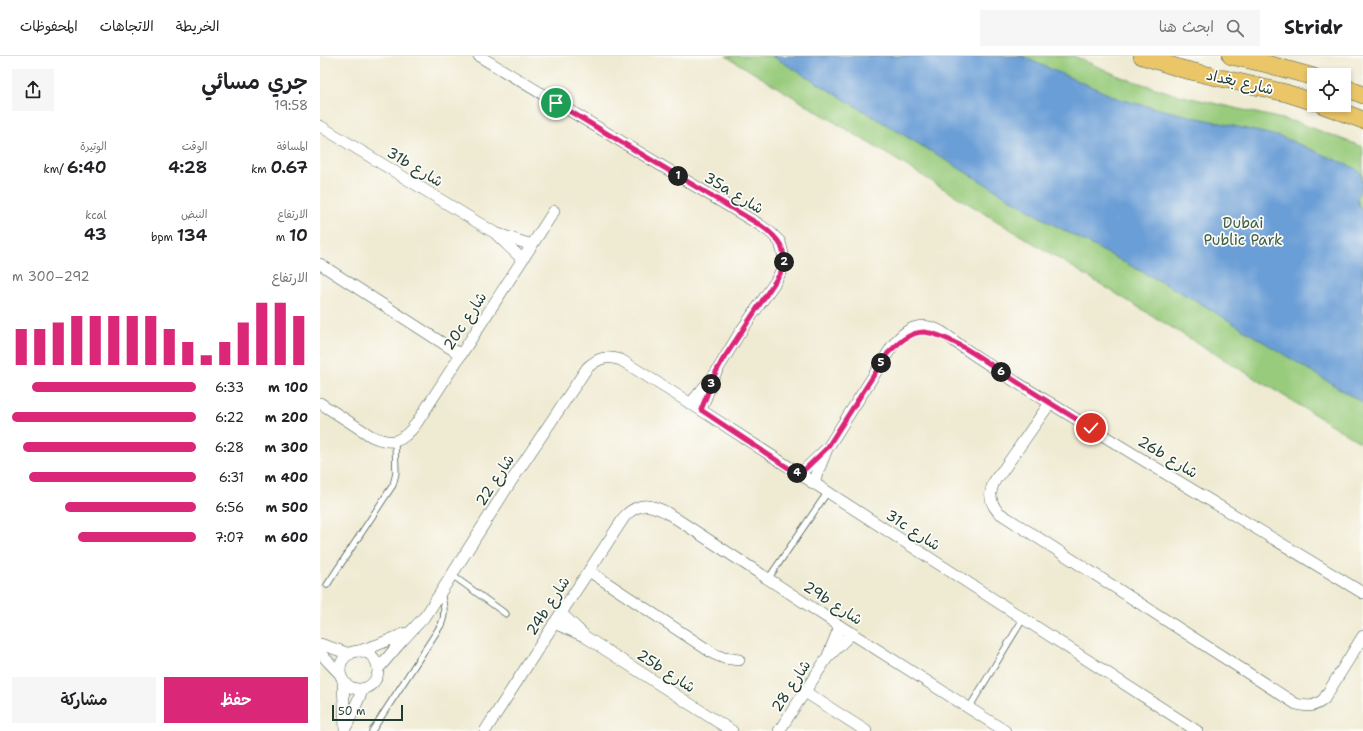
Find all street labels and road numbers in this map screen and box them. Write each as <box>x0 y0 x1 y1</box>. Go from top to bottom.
street label: شارع بغداد <box>1204 65 1276 99</box>
street label: 31b شارع <box>383 142 447 192</box>
street label: 35a شارع <box>700 167 768 219</box>
street label: 20c شارع <box>439 288 491 354</box>
street label: 26b شارع <box>1134 431 1202 483</box>
street label: شارع 22 <box>471 450 519 510</box>
street label: 31c شارع <box>882 505 944 555</box>
street label: 24b شارع <box>522 573 574 639</box>
street label: 29b شارع <box>800 576 866 630</box>
street label: 25b شارع <box>633 645 699 697</box>
street label: شارع 28 <box>767 656 815 716</box>

